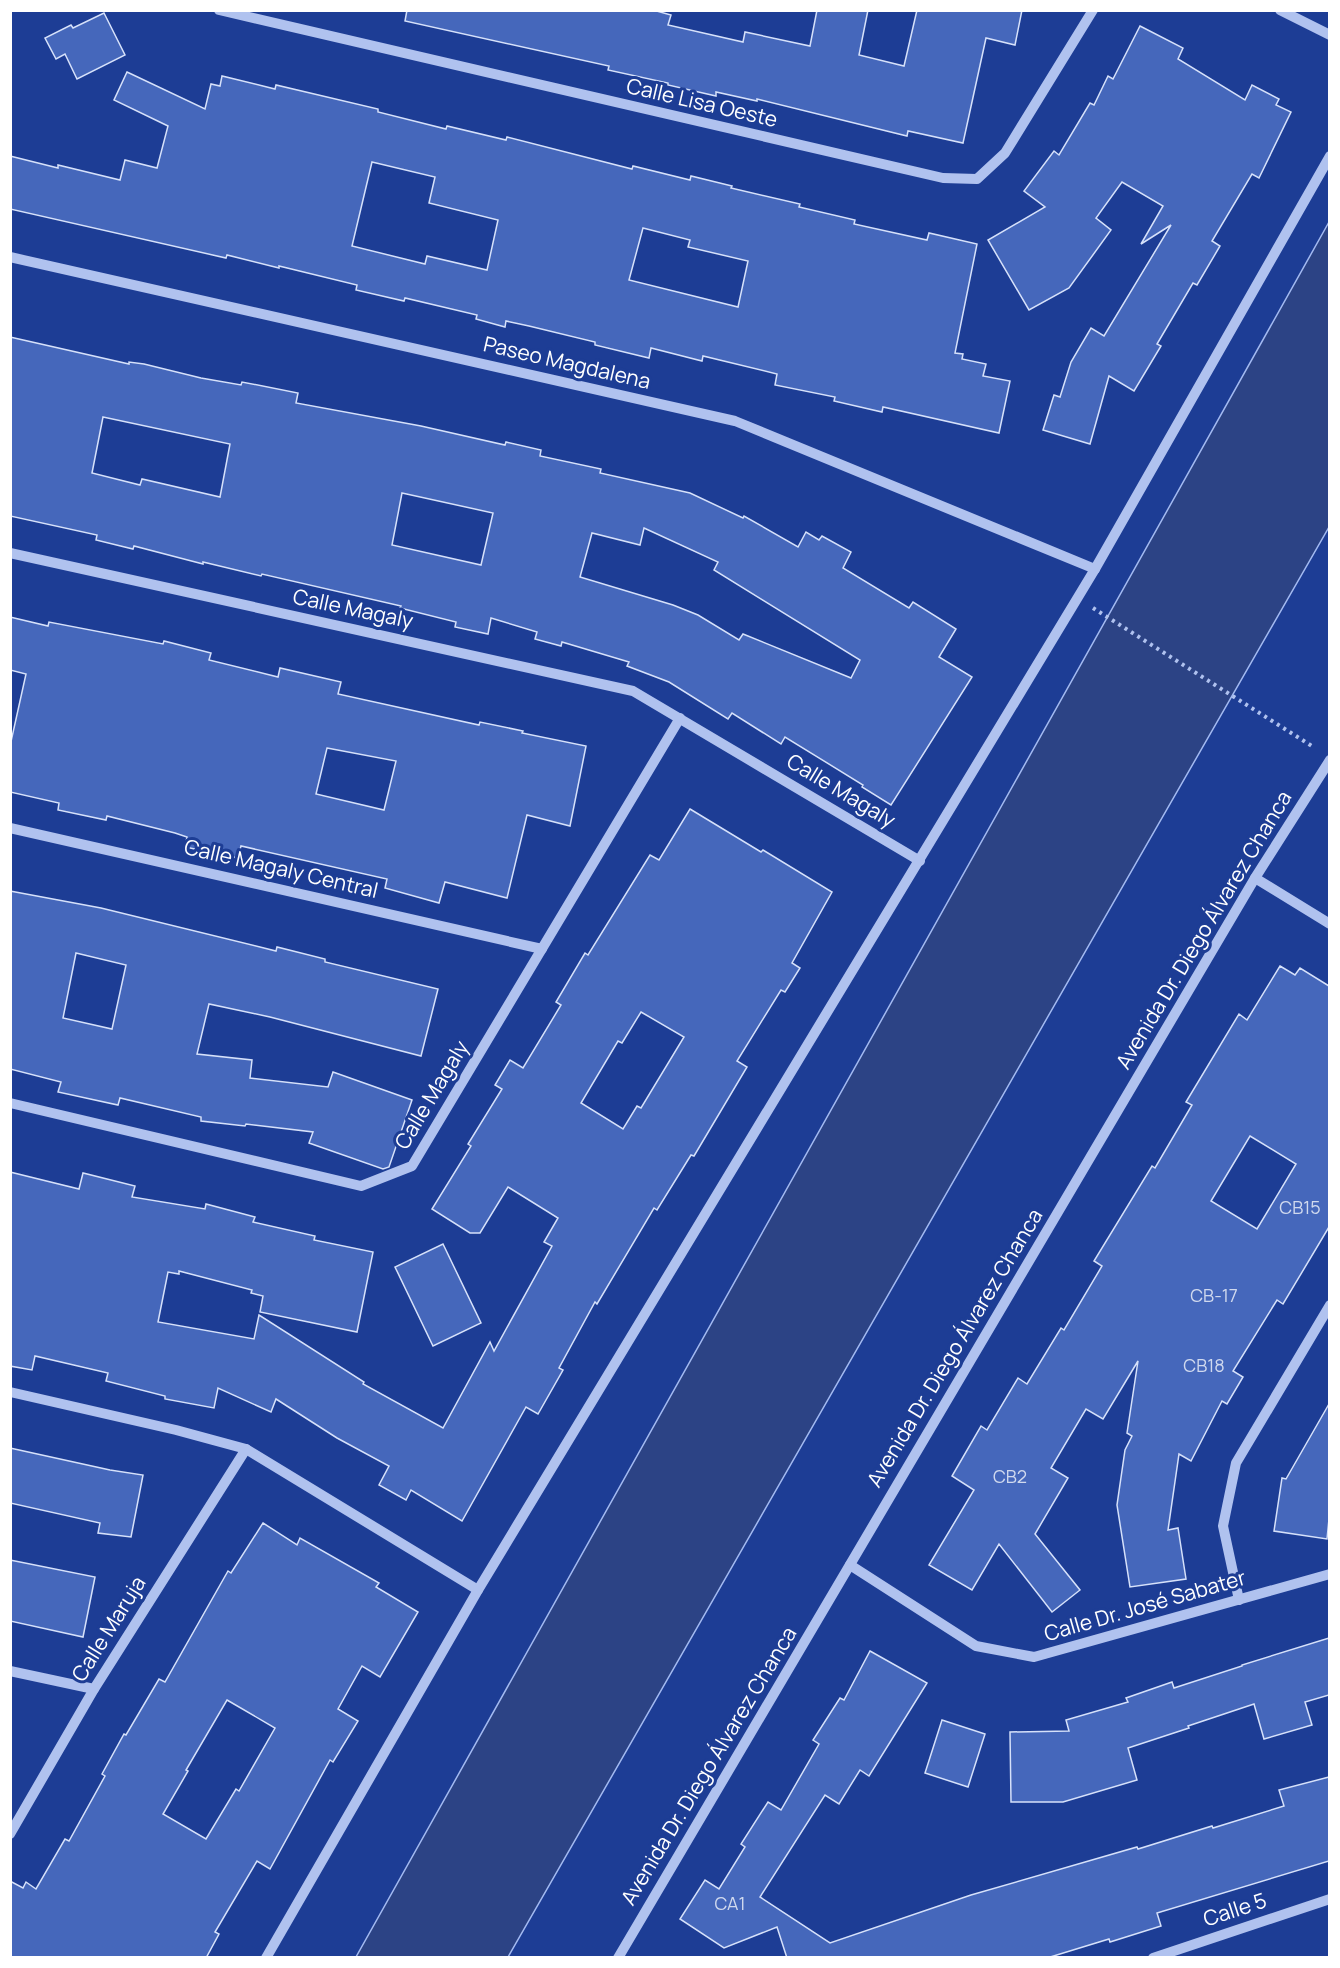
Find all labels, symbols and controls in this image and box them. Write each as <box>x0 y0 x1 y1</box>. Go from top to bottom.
street label: Calle Lisa Oeste <box>624 71 781 133</box>
street label: Paseo Magdalena <box>481 329 654 395</box>
street label: Calle Magaly <box>290 582 416 634</box>
street label: Calle Magaly <box>782 747 901 834</box>
street label: Avenida Dr. Diego Álvarez Chanca <box>1109 785 1298 1074</box>
street label: Calle Magaly Central <box>182 832 381 904</box>
street label: Calle Magaly <box>388 1035 475 1154</box>
house number: CB15 <box>1279 1195 1321 1219</box>
street label: Avenida Dr. Diego Álvarez Chanca <box>860 1203 1049 1492</box>
house number: CB-17 <box>1190 1283 1238 1307</box>
house number: CB18 <box>1183 1353 1225 1377</box>
house number: CB2 <box>993 1464 1027 1488</box>
street label: Calle Dr. José Sabater <box>1041 1563 1249 1647</box>
street label: Calle Maruja <box>65 1570 152 1686</box>
street label: Avenida Dr. Diego Álvarez Chanca <box>614 1621 803 1910</box>
street label: Calle 5 <box>1199 1886 1270 1932</box>
house number: CA1 <box>715 1891 745 1915</box>

